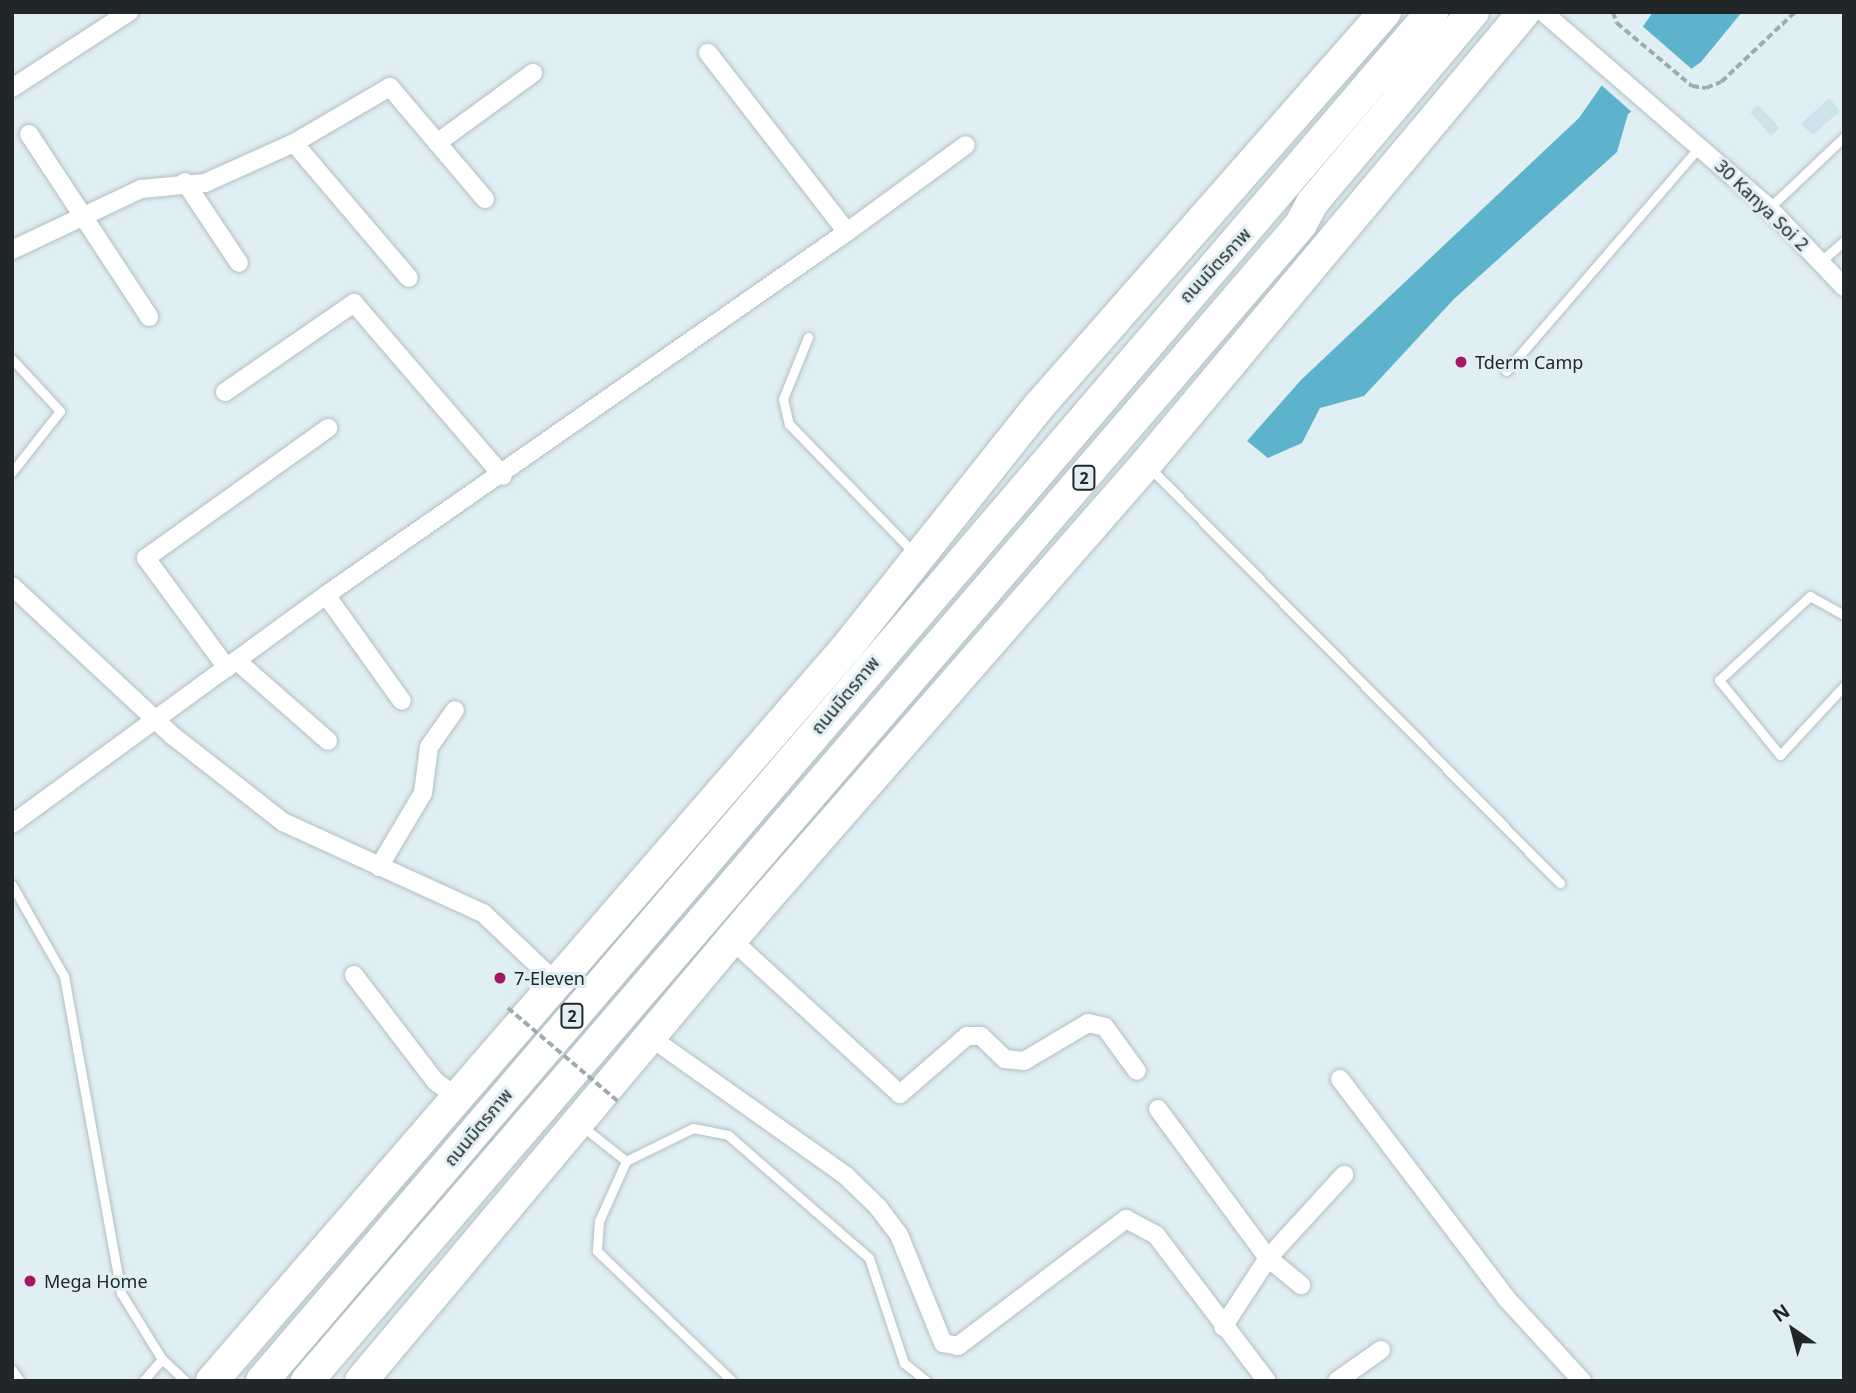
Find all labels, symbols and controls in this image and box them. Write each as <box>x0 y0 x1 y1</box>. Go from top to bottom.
street label: 30 Kanya Soi 2 <box>1711 155 1813 255</box>
street label: ถนนมิตรภาพ <box>1175 223 1255 307</box>
place label: Tderm Camp <box>1475 351 1583 373</box>
marker: Tderm Camp <box>1453 354 1469 370</box>
road number: 2 <box>1072 466 1096 491</box>
street label: ถนนมิตรภาพ <box>806 652 884 738</box>
place label: 7-Eleven <box>514 967 585 989</box>
marker: 7-Eleven <box>492 970 508 986</box>
road number: 2 <box>560 1004 584 1028</box>
street label: ถนนมิตรภาพ <box>439 1084 517 1170</box>
place label: Mega Home <box>44 1270 148 1292</box>
marker: Mega Home <box>22 1273 38 1289</box>
north arrow <box>1758 1295 1828 1365</box>
text: N <box>1767 1298 1795 1328</box>

